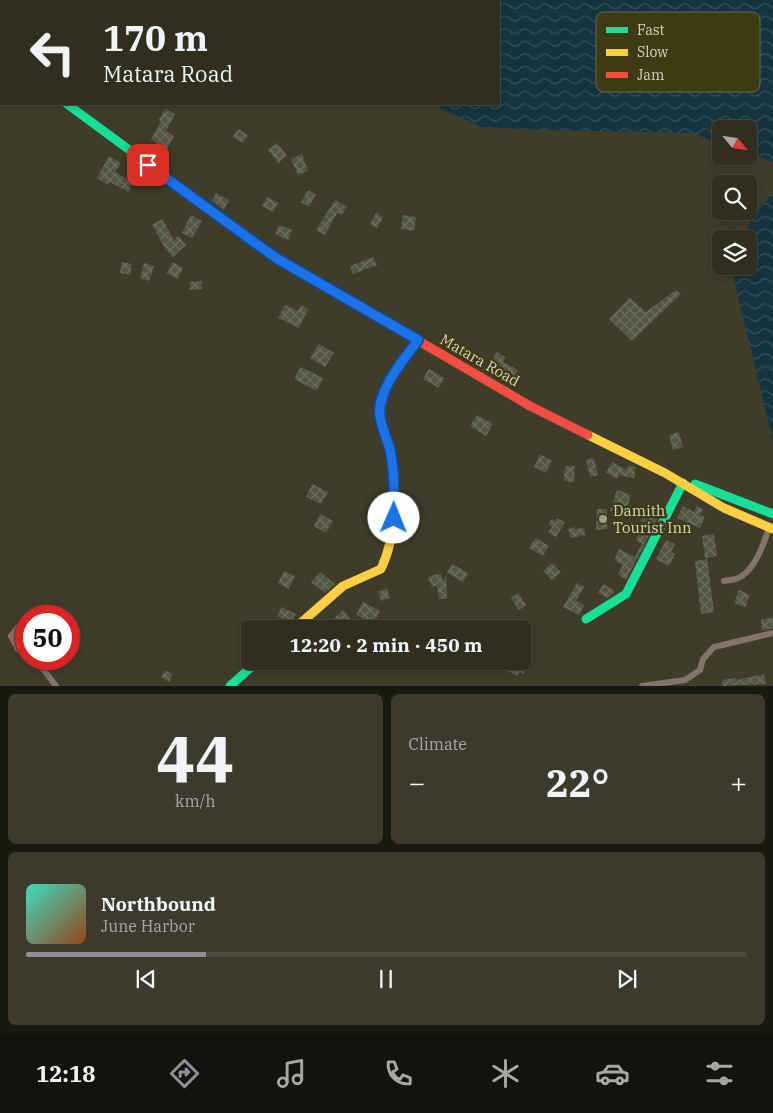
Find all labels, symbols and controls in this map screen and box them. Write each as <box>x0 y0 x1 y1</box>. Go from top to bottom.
legend <box>596 12 760 92</box>
text: 170 m <box>103 15 208 61</box>
icon: left <box>20 20 85 85</box>
text: Fast <box>637 21 665 39</box>
text: Slow <box>637 43 668 61</box>
text: Matara Road <box>103 59 233 88</box>
text: Jam <box>637 66 664 84</box>
north arrow <box>712 120 758 165</box>
map controls <box>712 120 757 275</box>
pin <box>127 144 169 186</box>
icon: arrive <box>134 151 162 179</box>
button: search <box>712 175 757 220</box>
button: layers <box>712 230 757 275</box>
street label: Matara Road <box>437 330 523 390</box>
position arrow <box>367 491 419 543</box>
place label: Damith Tourist Inn <box>613 501 692 537</box>
marker: Damith Tourist Inn <box>597 513 609 525</box>
speed limit sign: 50 <box>15 605 80 670</box>
text: 12:20 · 2 min · 450 m <box>290 633 482 657</box>
text: 44 <box>156 716 234 801</box>
text: Climate <box>409 734 467 754</box>
text: 22° <box>546 758 609 807</box>
text: − <box>409 764 425 801</box>
text: + <box>730 764 747 801</box>
text: km/h <box>175 791 215 811</box>
text: Northbound <box>101 892 216 916</box>
text: June Harbor <box>101 916 195 936</box>
icon: previous <box>132 965 160 993</box>
icon: pause <box>372 965 400 993</box>
icon: next <box>613 965 641 993</box>
icon: directions <box>167 1056 202 1091</box>
icon: music <box>274 1056 309 1091</box>
icon: phone <box>381 1056 416 1091</box>
icon: climate <box>488 1056 523 1091</box>
icon: car <box>595 1056 630 1091</box>
icon: filters <box>702 1056 737 1091</box>
text: 12:18 <box>36 1059 95 1088</box>

